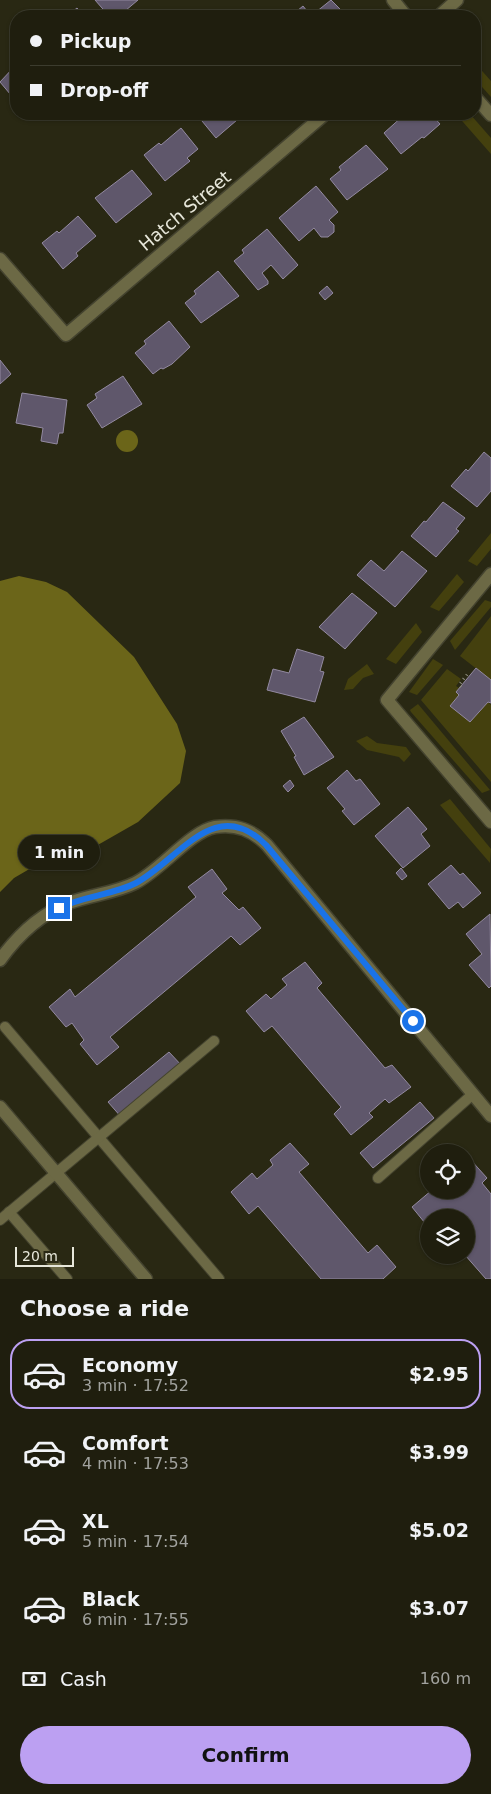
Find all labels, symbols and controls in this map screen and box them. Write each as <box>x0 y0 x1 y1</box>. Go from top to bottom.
text: Pickup <box>60 30 131 52</box>
text: Drop-off <box>60 79 148 101</box>
street label: Hatch Street <box>135 166 235 255</box>
callout: 1 min <box>18 836 100 870</box>
text: 1 min <box>34 843 84 862</box>
route end <box>48 897 70 919</box>
route start <box>402 1010 424 1032</box>
map controls <box>420 1144 475 1264</box>
button: locate <box>420 1144 475 1199</box>
button: layers <box>420 1209 475 1264</box>
scale bar <box>15 1244 74 1267</box>
text: 20 m <box>22 1248 58 1264</box>
text: Choose a ride <box>20 1296 189 1321</box>
icon: car <box>22 1352 67 1397</box>
text: Economy <box>82 1354 178 1376</box>
text: $2.95 <box>409 1363 469 1385</box>
text: 3 min · 17:52 <box>82 1376 189 1395</box>
icon: car <box>22 1430 67 1475</box>
text: Comfort <box>82 1432 169 1454</box>
text: $3.99 <box>409 1441 469 1463</box>
text: 4 min · 17:53 <box>82 1454 189 1473</box>
icon: car <box>22 1508 67 1553</box>
text: XL <box>82 1510 109 1532</box>
text: $5.02 <box>409 1519 469 1541</box>
text: 5 min · 17:54 <box>82 1532 189 1551</box>
icon: car <box>22 1586 67 1631</box>
text: Black <box>82 1588 140 1610</box>
text: $3.07 <box>409 1597 469 1619</box>
text: 6 min · 17:55 <box>82 1610 189 1629</box>
icon: cash <box>20 1665 48 1693</box>
text: Cash <box>60 1668 107 1690</box>
text: 160 m <box>420 1669 471 1688</box>
button: Confirm <box>20 1726 471 1784</box>

